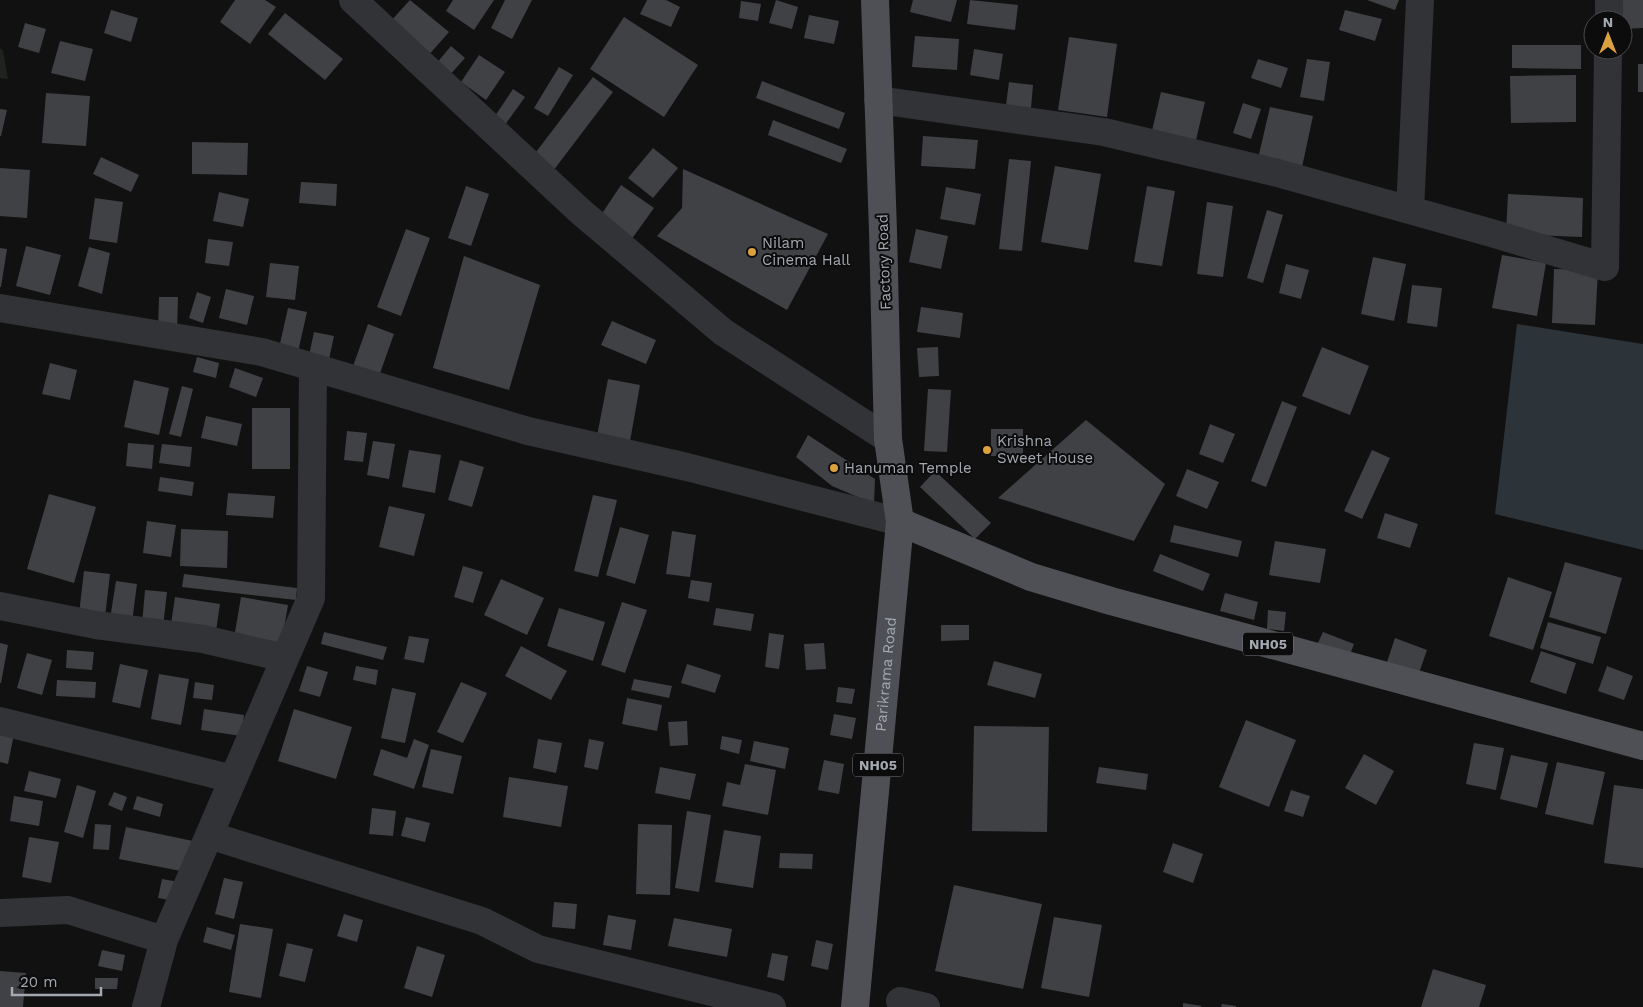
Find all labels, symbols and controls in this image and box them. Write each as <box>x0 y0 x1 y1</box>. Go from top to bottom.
north arrow <box>1583 10 1633 60</box>
text: N <box>1603 14 1613 30</box>
street label: Factory Road <box>873 214 895 310</box>
place label: Nilam Cinema Hall <box>762 234 851 269</box>
marker: Nilam Cinema Hall <box>746 246 758 258</box>
place label: Krishna Sweet House <box>997 432 1093 467</box>
marker: Krishna Sweet House <box>981 444 993 456</box>
place label: Hanuman Temple <box>844 459 972 477</box>
marker: Hanuman Temple <box>828 462 840 474</box>
street label: Parikrama Road <box>872 616 900 732</box>
road number: NH05 <box>1243 633 1293 656</box>
road number: NH05 <box>853 754 903 776</box>
scale bar <box>12 964 101 996</box>
text: 20 m <box>20 973 58 991</box>

